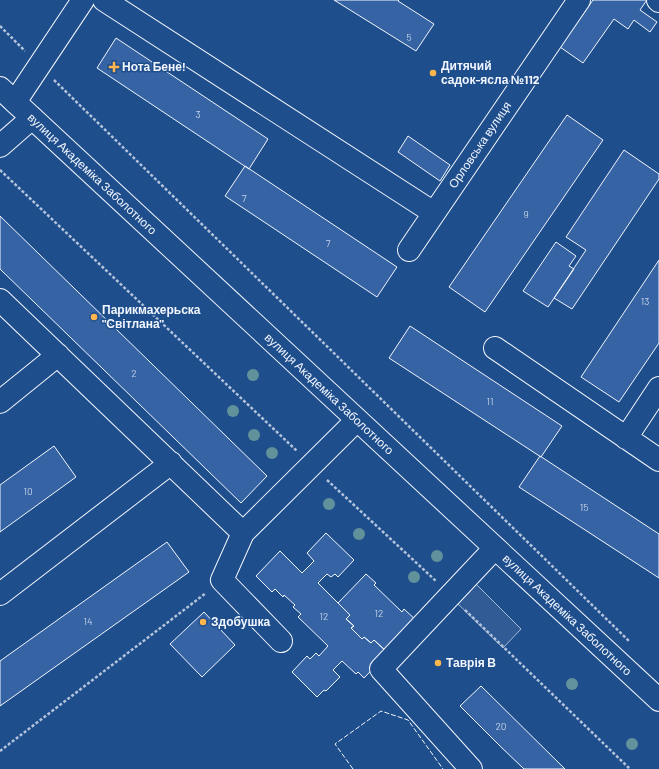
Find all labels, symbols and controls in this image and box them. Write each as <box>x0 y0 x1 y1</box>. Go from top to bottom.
house number: 5 <box>406 31 412 43</box>
place label: Дитячий садок-ясла №112 <box>441 58 540 87</box>
place label: Нота Бене! <box>122 59 186 73</box>
marker: Нота Бене! <box>109 62 119 72</box>
marker: Дитячий садок-ясла №112 <box>428 68 438 78</box>
street label: Орловська вулиця <box>445 98 514 191</box>
house number: 3 <box>195 108 201 120</box>
street label: вулиця Академіка Заболотного <box>25 110 160 238</box>
house number: 7 <box>242 192 247 204</box>
house number: 9 <box>523 208 529 220</box>
house number: 7 <box>326 237 331 249</box>
house number: 13 <box>641 295 649 307</box>
place label: Парикмахерьска "Світлана" <box>102 302 201 330</box>
marker: Парикмахерьска "Світлана" <box>89 312 99 322</box>
street label: вулиця Академіка Заболотного <box>262 330 397 458</box>
house number: 2 <box>131 367 137 379</box>
house number: 11 <box>486 395 494 407</box>
house number: 10 <box>23 485 33 497</box>
house number: 15 <box>580 501 588 513</box>
street label: вулиця Академіка Заболотного <box>500 551 635 679</box>
house number: 12 <box>375 607 383 619</box>
house number: 12 <box>320 610 328 622</box>
place label: Здобушка <box>211 614 270 629</box>
house number: 14 <box>83 615 93 627</box>
marker: Здобушка <box>198 617 208 627</box>
place label: Таврія В <box>446 655 496 670</box>
marker: Таврія В <box>433 658 443 668</box>
house number: 20 <box>495 720 507 732</box>

